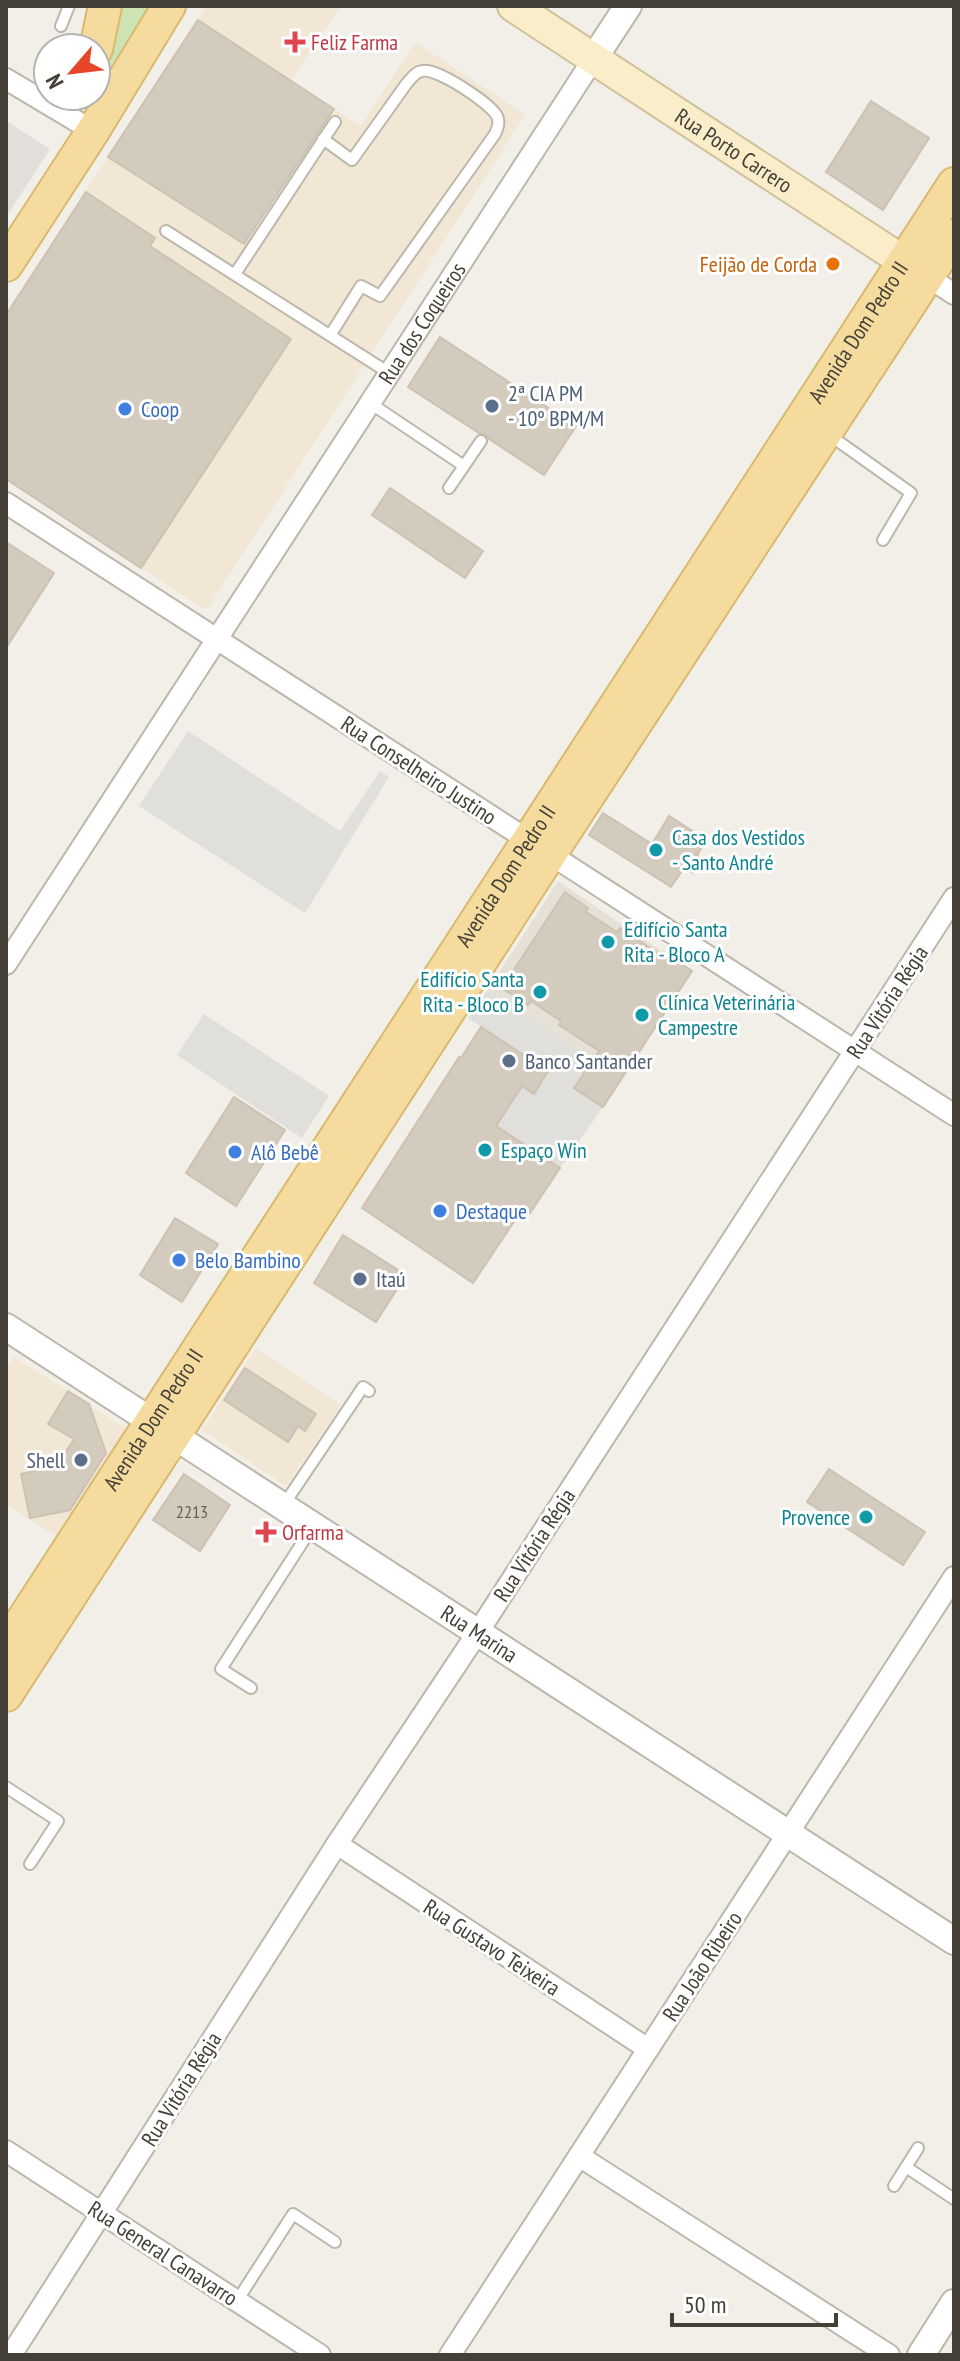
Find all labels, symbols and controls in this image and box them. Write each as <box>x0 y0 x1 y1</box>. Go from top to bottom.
place label: Feliz Farma <box>311 28 398 56</box>
north arrow <box>32 32 112 112</box>
marker: Feliz Farma <box>286 33 304 51</box>
text: N <box>39 70 69 93</box>
street label: Rua Porto Carrero <box>670 102 798 199</box>
place label: Feijão de Corda <box>700 250 817 278</box>
marker: Feijão de Corda <box>824 255 842 273</box>
street label: Avenida Dom Pedro II <box>802 256 914 408</box>
street label: Rua dos Coqueiros <box>372 257 472 389</box>
place label: 2ª CIA PM - 10º BPM/M <box>508 379 604 432</box>
place label: Coop <box>141 395 179 423</box>
marker: 2ª CIA PM - 10º BPM/M <box>483 397 501 415</box>
marker: Coop <box>116 400 134 418</box>
street label: Rua Conselheiro Justino <box>336 709 502 831</box>
street label: Avenida Dom Pedro II <box>449 800 562 952</box>
place label: Casa dos Vestidos - Santo André <box>672 823 805 876</box>
marker: Casa dos Vestidos - Santo André <box>647 841 665 859</box>
place label: Edifício Santa Rita - Bloco A <box>624 915 728 968</box>
marker: Edifício Santa Rita - Bloco A <box>599 933 617 951</box>
street label: Rua Vitória Régia <box>840 940 934 1064</box>
place label: Edifício Santa Rita - Bloco B <box>420 965 524 1018</box>
marker: Edifício Santa Rita - Bloco B <box>531 983 549 1001</box>
place label: Clínica Veterinária Campestre <box>658 988 795 1041</box>
marker: Clínica Veterinária Campestre <box>633 1006 651 1024</box>
place label: Banco Santander <box>525 1047 652 1075</box>
marker: Banco Santander <box>500 1052 518 1070</box>
place label: Espaço Win <box>501 1136 587 1164</box>
place label: Alô Bebê <box>251 1138 319 1166</box>
marker: Espaço Win <box>476 1141 494 1159</box>
marker: Alô Bebê <box>226 1143 244 1161</box>
place label: Destaque <box>456 1197 527 1225</box>
marker: Destaque <box>431 1202 449 1220</box>
place label: Belo Bambino <box>195 1246 301 1274</box>
marker: Belo Bambino <box>170 1251 188 1269</box>
place label: Itaú <box>376 1265 406 1293</box>
marker: Itaú <box>351 1270 369 1288</box>
street label: Avenida Dom Pedro II <box>97 1343 209 1496</box>
place label: Shell <box>27 1446 66 1474</box>
marker: Shell <box>72 1451 90 1469</box>
street label: Rua Vitória Régia <box>487 1483 581 1607</box>
house number: 2213 <box>176 1500 208 1523</box>
place label: Provence <box>782 1503 850 1531</box>
marker: Provence <box>857 1508 875 1526</box>
place label: Orfarma <box>282 1518 344 1546</box>
marker: Orfarma <box>257 1523 275 1541</box>
street label: Rua Marina <box>436 1599 523 1669</box>
street label: Rua Gustavo Teixeira <box>418 1892 566 2002</box>
street label: Rua João Ribeiro <box>656 1906 748 2026</box>
street label: Rua Vitória Régia <box>135 2027 227 2151</box>
street label: Rua General Canavarro <box>83 2194 243 2312</box>
scale bar <box>672 2277 836 2327</box>
text: 50 m <box>684 2289 726 2320</box>

